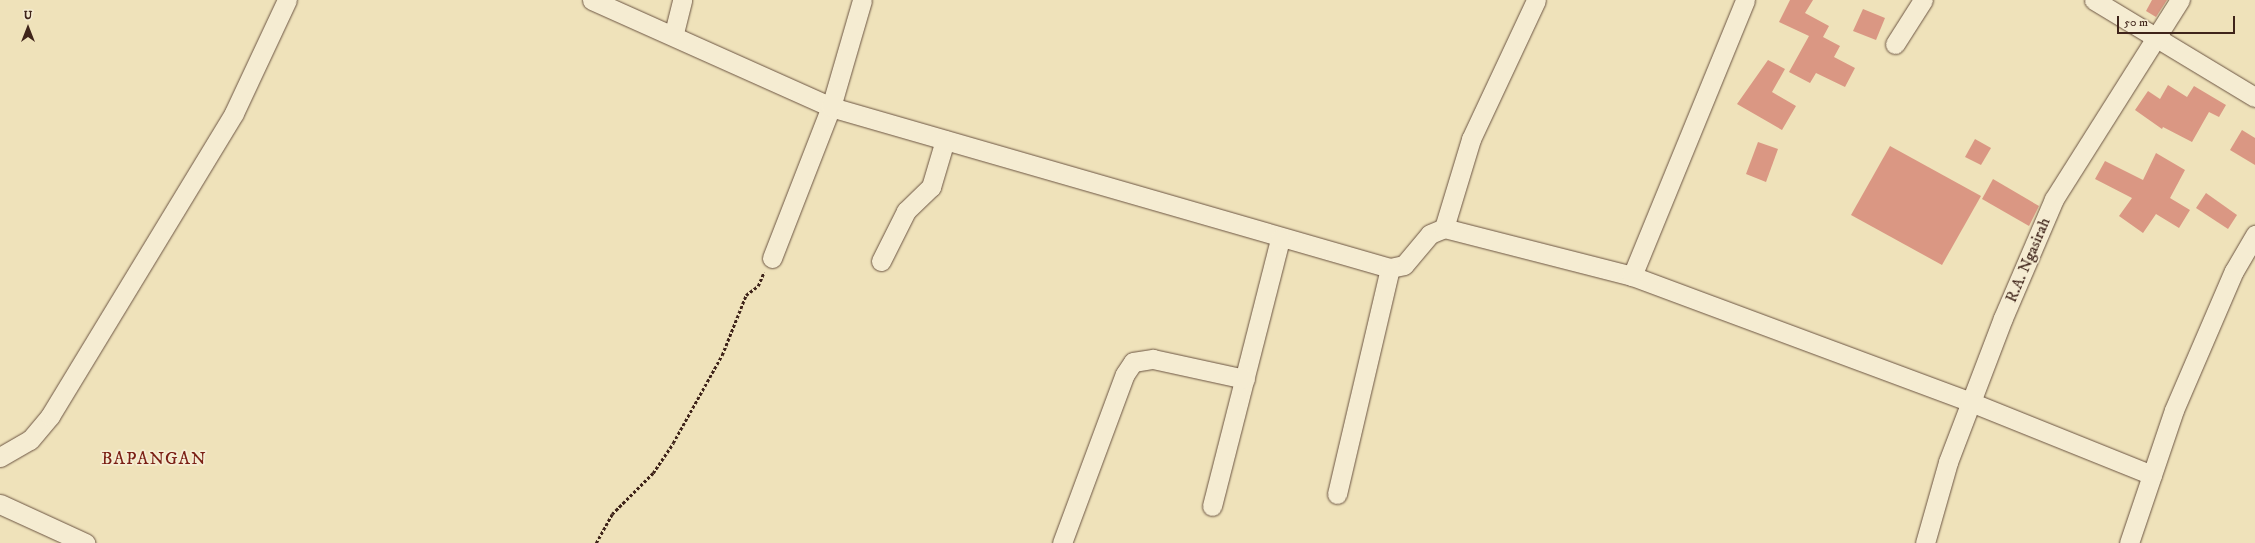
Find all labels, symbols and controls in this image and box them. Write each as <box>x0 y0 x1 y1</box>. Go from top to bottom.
north arrow <box>8 8 48 48</box>
scale bar <box>2119 8 2237 34</box>
text: U <box>24 9 32 23</box>
text: 50 m <box>2124 15 2148 30</box>
street label: R.A. Ngasirah <box>2002 215 2054 305</box>
district label: BAPANGAN <box>101 448 207 470</box>

